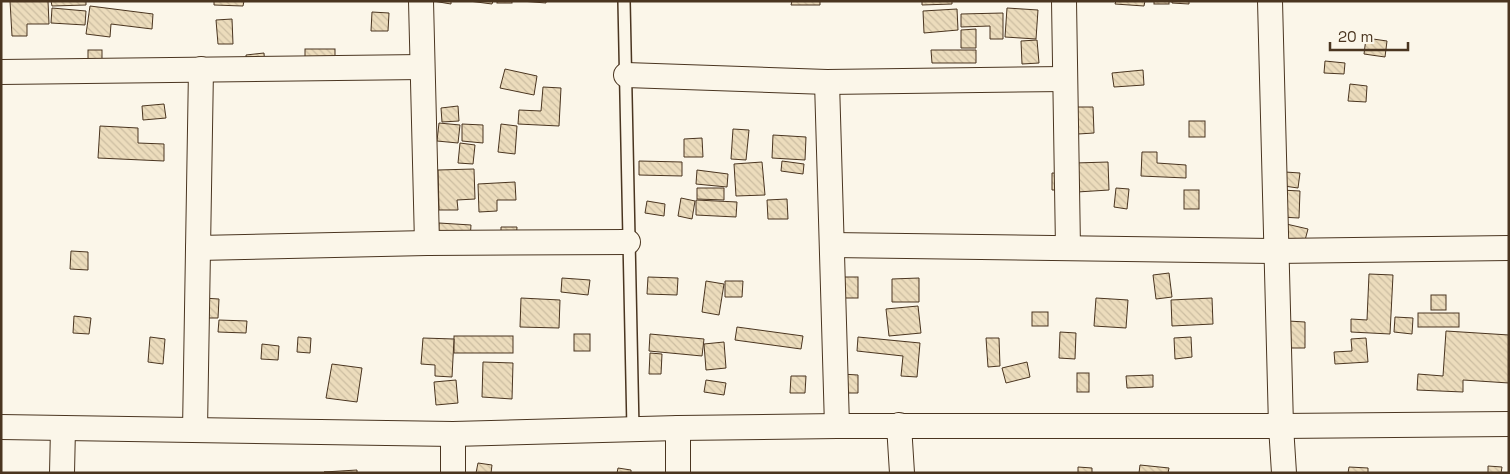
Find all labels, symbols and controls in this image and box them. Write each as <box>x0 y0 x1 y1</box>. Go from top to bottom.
scale bar <box>1330 20 1408 52</box>
text: 20 m <box>1338 27 1373 46</box>

